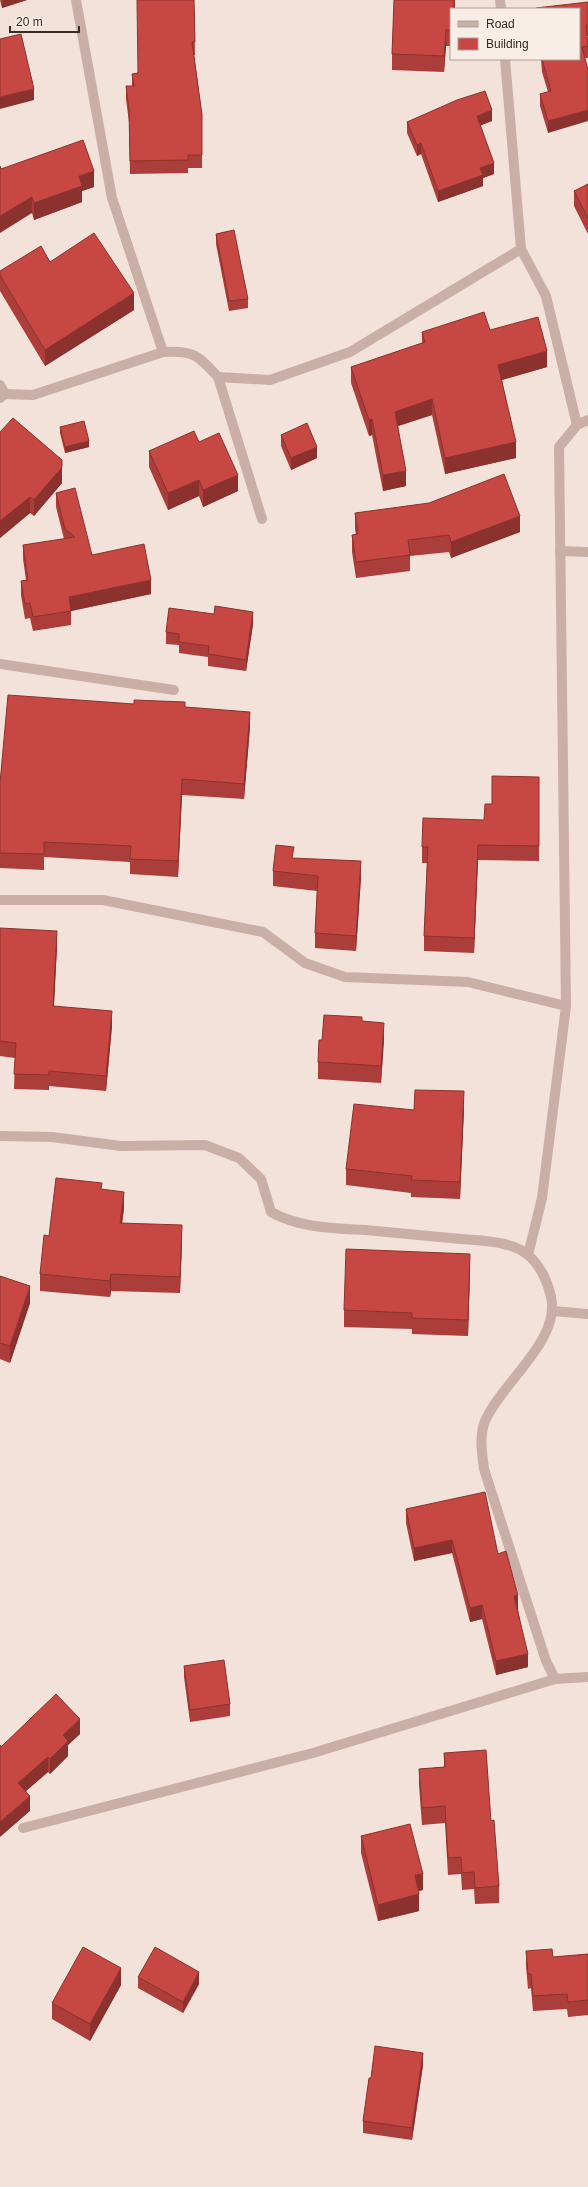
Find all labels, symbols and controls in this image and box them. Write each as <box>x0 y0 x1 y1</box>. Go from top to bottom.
scale bar <box>10 8 79 34</box>
legend <box>450 8 580 60</box>
text: 20 m <box>16 15 43 29</box>
text: Road <box>486 17 515 31</box>
text: Building <box>486 37 529 51</box>

